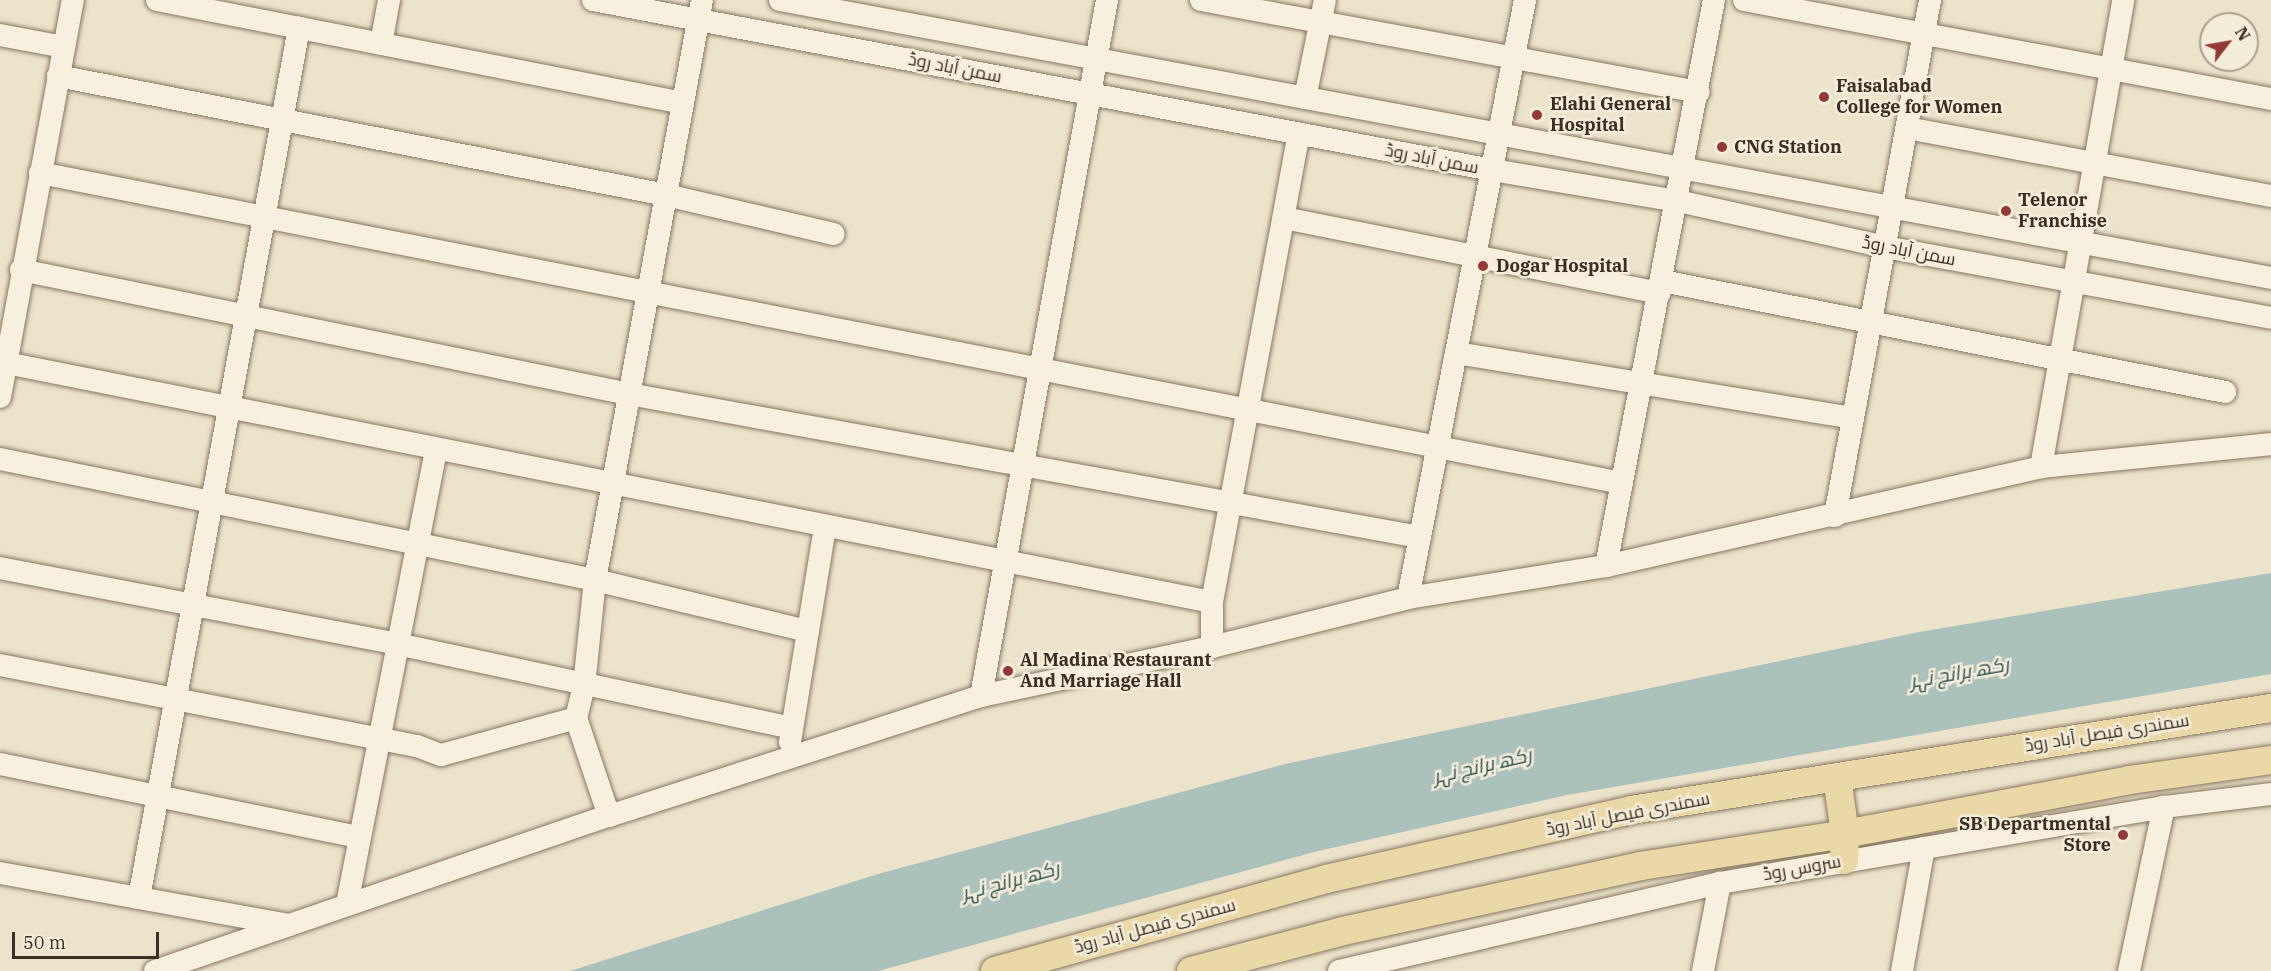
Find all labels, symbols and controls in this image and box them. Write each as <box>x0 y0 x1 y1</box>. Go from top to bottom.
north arrow <box>2199 12 2259 72</box>
text: N <box>2231 23 2255 44</box>
street label: سمن آباد روڈ <box>906 48 1004 88</box>
place label: Faisalabad College for Women <box>1836 76 2002 118</box>
marker: Faisalabad College for Women <box>1817 90 1831 104</box>
place label: Elahi General Hospital <box>1550 94 1671 136</box>
marker: Elahi General Hospital <box>1528 106 1546 124</box>
place label: CNG Station <box>1734 136 1842 158</box>
street label: سمن آباد روڈ <box>1383 139 1481 179</box>
marker: CNG Station <box>1715 140 1729 154</box>
place label: Telenor Franchise <box>2018 190 2107 232</box>
marker: Telenor Franchise <box>1999 204 2013 218</box>
street label: سمن آباد روڈ <box>1860 231 1958 271</box>
place label: Dogar Hospital <box>1496 255 1628 277</box>
marker: Dogar Hospital <box>1474 257 1492 275</box>
place label: Al Madina Restaurant And Marriage Hall <box>1020 650 1211 692</box>
water label: رکھ برانچ نہر <box>1908 651 2010 693</box>
marker: Al Madina Restaurant And Marriage Hall <box>1001 664 1015 678</box>
street label: سمندری فیصل آباد روڈ <box>2023 709 2191 757</box>
water label: رکھ برانچ نہر <box>1431 742 1533 788</box>
street label: سمندری فیصل آباد روڈ <box>1544 788 1712 840</box>
place label: SB Departmental Store <box>1959 814 2111 856</box>
marker: SB Departmental Store <box>2116 828 2130 842</box>
street label: سروس روڈ <box>1761 851 1843 885</box>
water label: رکھ برانچ نہر <box>959 855 1061 905</box>
street label: سمندری فیصل آباد روڈ <box>1072 894 1238 958</box>
scale bar <box>15 920 162 958</box>
text: 50 m <box>23 931 66 954</box>

